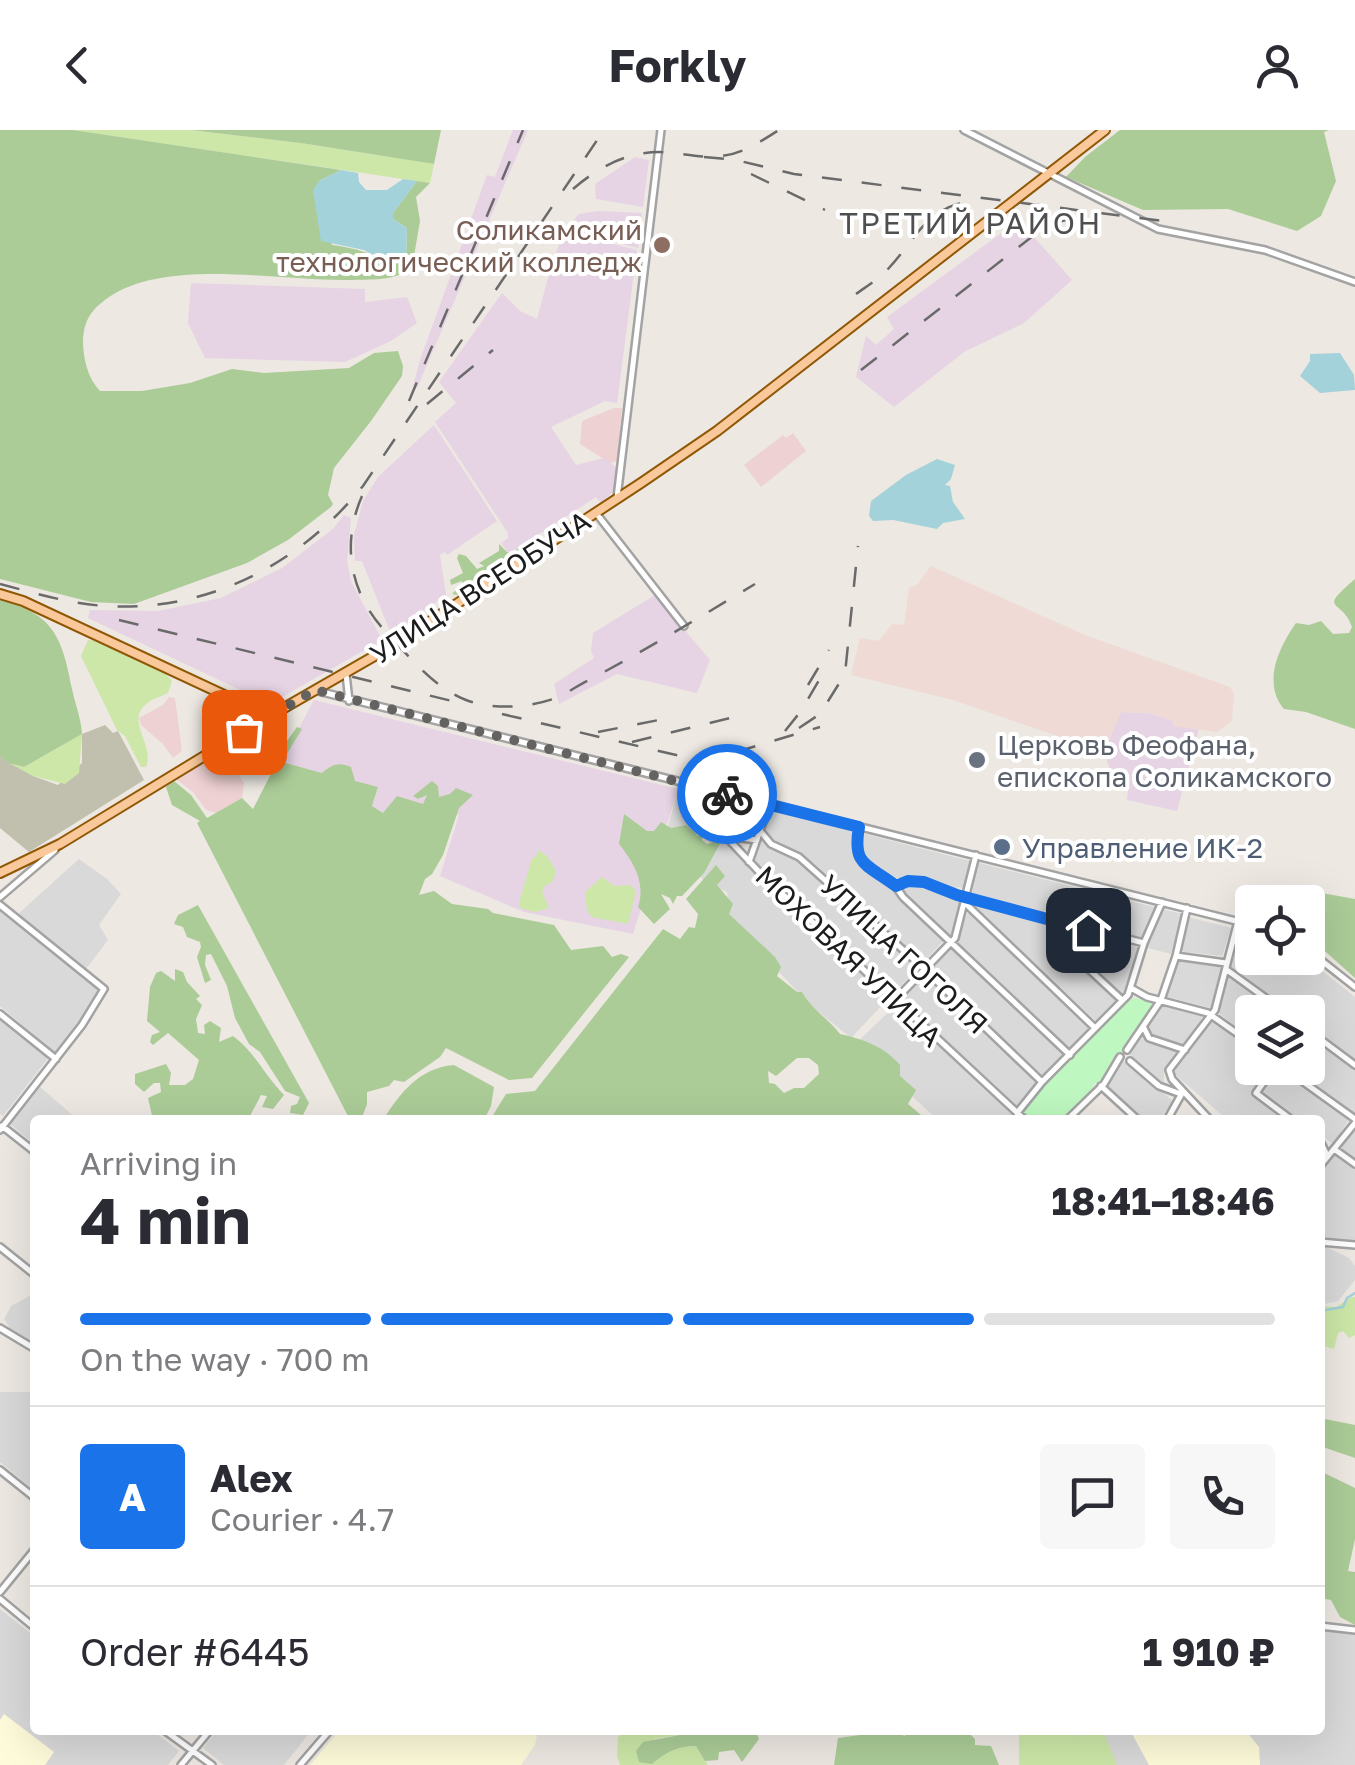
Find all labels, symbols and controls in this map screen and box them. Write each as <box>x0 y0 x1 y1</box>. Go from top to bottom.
icon: back <box>50 38 105 93</box>
text: Forkly <box>608 38 747 92</box>
icon: person <box>1250 38 1305 93</box>
district label: ТРЕТИЙ РАЙОН <box>839 205 1103 241</box>
place label: Соликамский технологический колледж <box>276 213 642 278</box>
marker: Соликамский технологический колледж <box>651 234 673 256</box>
street label: УЛИЦА ВСЕОБУЧА <box>364 503 597 671</box>
pin <box>202 690 287 775</box>
icon: bag <box>217 705 272 760</box>
place label: Церковь Феофана, епископа Соликамского <box>997 728 1332 793</box>
courier <box>677 744 777 844</box>
marker: Церковь Феофана, епископа Соликамского <box>966 749 988 771</box>
icon: bike <box>700 767 755 822</box>
place label: Управление ИК-2 <box>1022 831 1263 864</box>
marker: Управление ИК-2 <box>991 836 1013 858</box>
street label: МОХОВАЯ УЛИЦА <box>749 859 949 1053</box>
street label: УЛИЦА ГОГОЛЯ <box>813 868 995 1040</box>
map controls <box>1235 885 1325 1085</box>
button: locate <box>1235 885 1325 975</box>
pin <box>1046 888 1131 973</box>
icon: home <box>1061 903 1116 958</box>
button: layers <box>1235 995 1325 1085</box>
text: Arriving in <box>80 1144 237 1182</box>
text: 18:41–18:46 <box>1052 1178 1275 1223</box>
text: 4 min <box>80 1180 251 1258</box>
text: On the way · 700 m <box>80 1340 370 1378</box>
button: chat <box>1040 1444 1145 1549</box>
button: phone <box>1170 1444 1275 1549</box>
text: Alex <box>210 1455 293 1500</box>
text: A <box>119 1474 146 1519</box>
text: Courier · 4.7 <box>210 1500 394 1538</box>
text: Order #6445 <box>80 1629 310 1674</box>
text: 1 910 ₽ <box>1142 1629 1275 1674</box>

